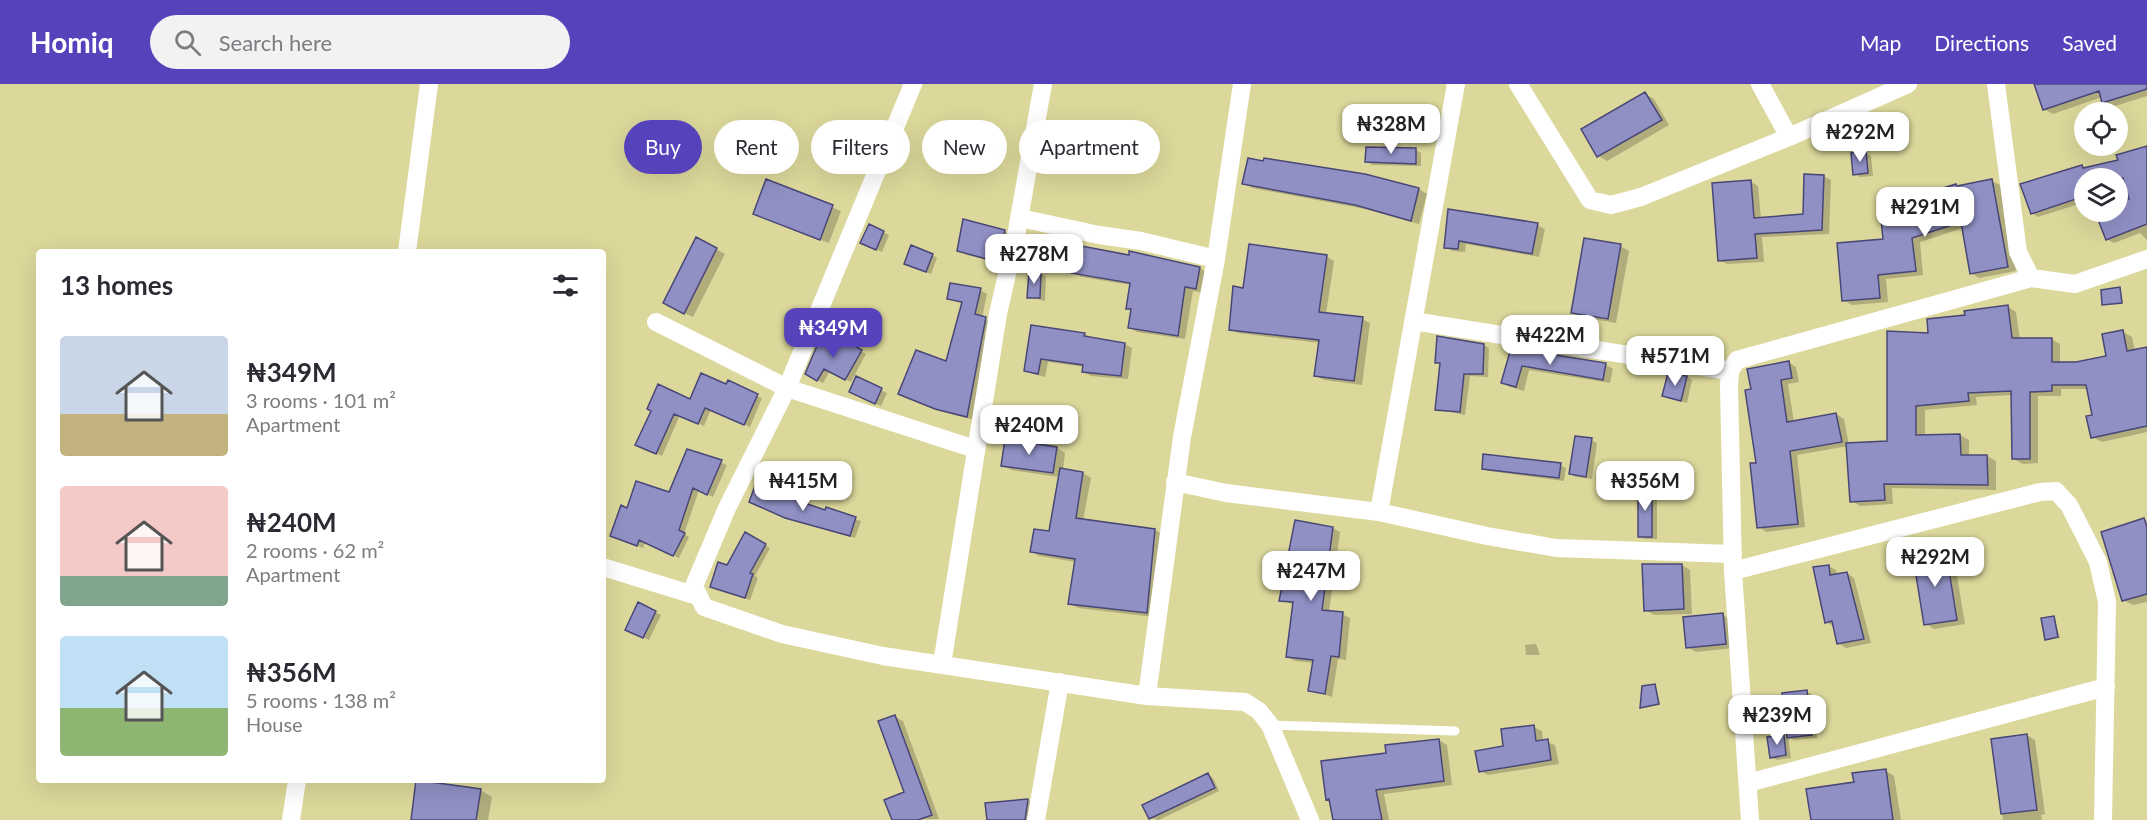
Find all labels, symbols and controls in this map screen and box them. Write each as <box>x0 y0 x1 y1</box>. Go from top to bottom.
search box <box>150 15 570 69</box>
text: Homiq <box>30 25 114 59</box>
icon: search <box>171 26 204 59</box>
text: Search here <box>219 29 332 56</box>
text: Map <box>1860 30 1901 55</box>
text: Directions <box>1934 30 2029 55</box>
text: Saved <box>2062 30 2117 55</box>
map controls <box>2074 102 2128 222</box>
button: locate <box>2074 102 2128 156</box>
pin: ₦328M <box>1349 104 1433 155</box>
text: ₦328M <box>1356 111 1426 135</box>
pin: ₦292M <box>1818 112 1902 163</box>
text: ₦292M <box>1825 119 1895 143</box>
chip: Buy <box>624 120 702 174</box>
chip: Rent <box>714 120 799 174</box>
chip: Filters <box>811 120 910 174</box>
chip: New <box>922 120 1007 174</box>
chip: Apartment <box>1019 120 1160 174</box>
button: layers <box>2074 168 2128 222</box>
pin: ₦291M <box>1883 187 1967 238</box>
text: ₦291M <box>1890 194 1960 218</box>
pin: ₦278M <box>992 234 1076 285</box>
text: ₦278M <box>999 241 1069 265</box>
text: 13 homes <box>60 269 173 301</box>
icon: filters <box>549 269 582 302</box>
pin: ₦349M <box>791 308 875 359</box>
text: ₦349M <box>798 315 868 339</box>
pin: ₦422M <box>1508 315 1592 366</box>
text: ₦422M <box>1515 322 1585 346</box>
pin: ₦571M <box>1633 336 1717 387</box>
text: ₦571M <box>1640 343 1710 367</box>
text: ₦349M <box>246 356 337 388</box>
icon: home <box>108 360 180 432</box>
text: 3 rooms · 101 m² <box>246 388 396 412</box>
pin: ₦240M <box>987 405 1071 456</box>
text: Apartment <box>246 412 340 436</box>
text: ₦240M <box>994 412 1064 436</box>
pin: ₦415M <box>761 461 845 512</box>
pin: ₦356M <box>1603 461 1687 512</box>
text: ₦415M <box>768 468 838 492</box>
text: ₦356M <box>1610 468 1680 492</box>
text: ₦240M <box>246 506 337 538</box>
icon: home <box>108 510 180 582</box>
pin: ₦292M <box>1893 537 1977 588</box>
text: 2 rooms · 62 m² <box>246 538 384 562</box>
text: ₦292M <box>1900 544 1970 568</box>
pin: ₦247M <box>1269 551 1353 602</box>
text: ₦247M <box>1276 558 1346 582</box>
text: Apartment <box>246 562 340 586</box>
text: ₦356M <box>246 656 337 688</box>
icon: home <box>108 660 180 732</box>
text: 5 rooms · 138 m² <box>246 688 396 712</box>
pin: ₦239M <box>1735 695 1819 746</box>
text: ₦239M <box>1742 702 1812 726</box>
text: House <box>246 712 303 736</box>

